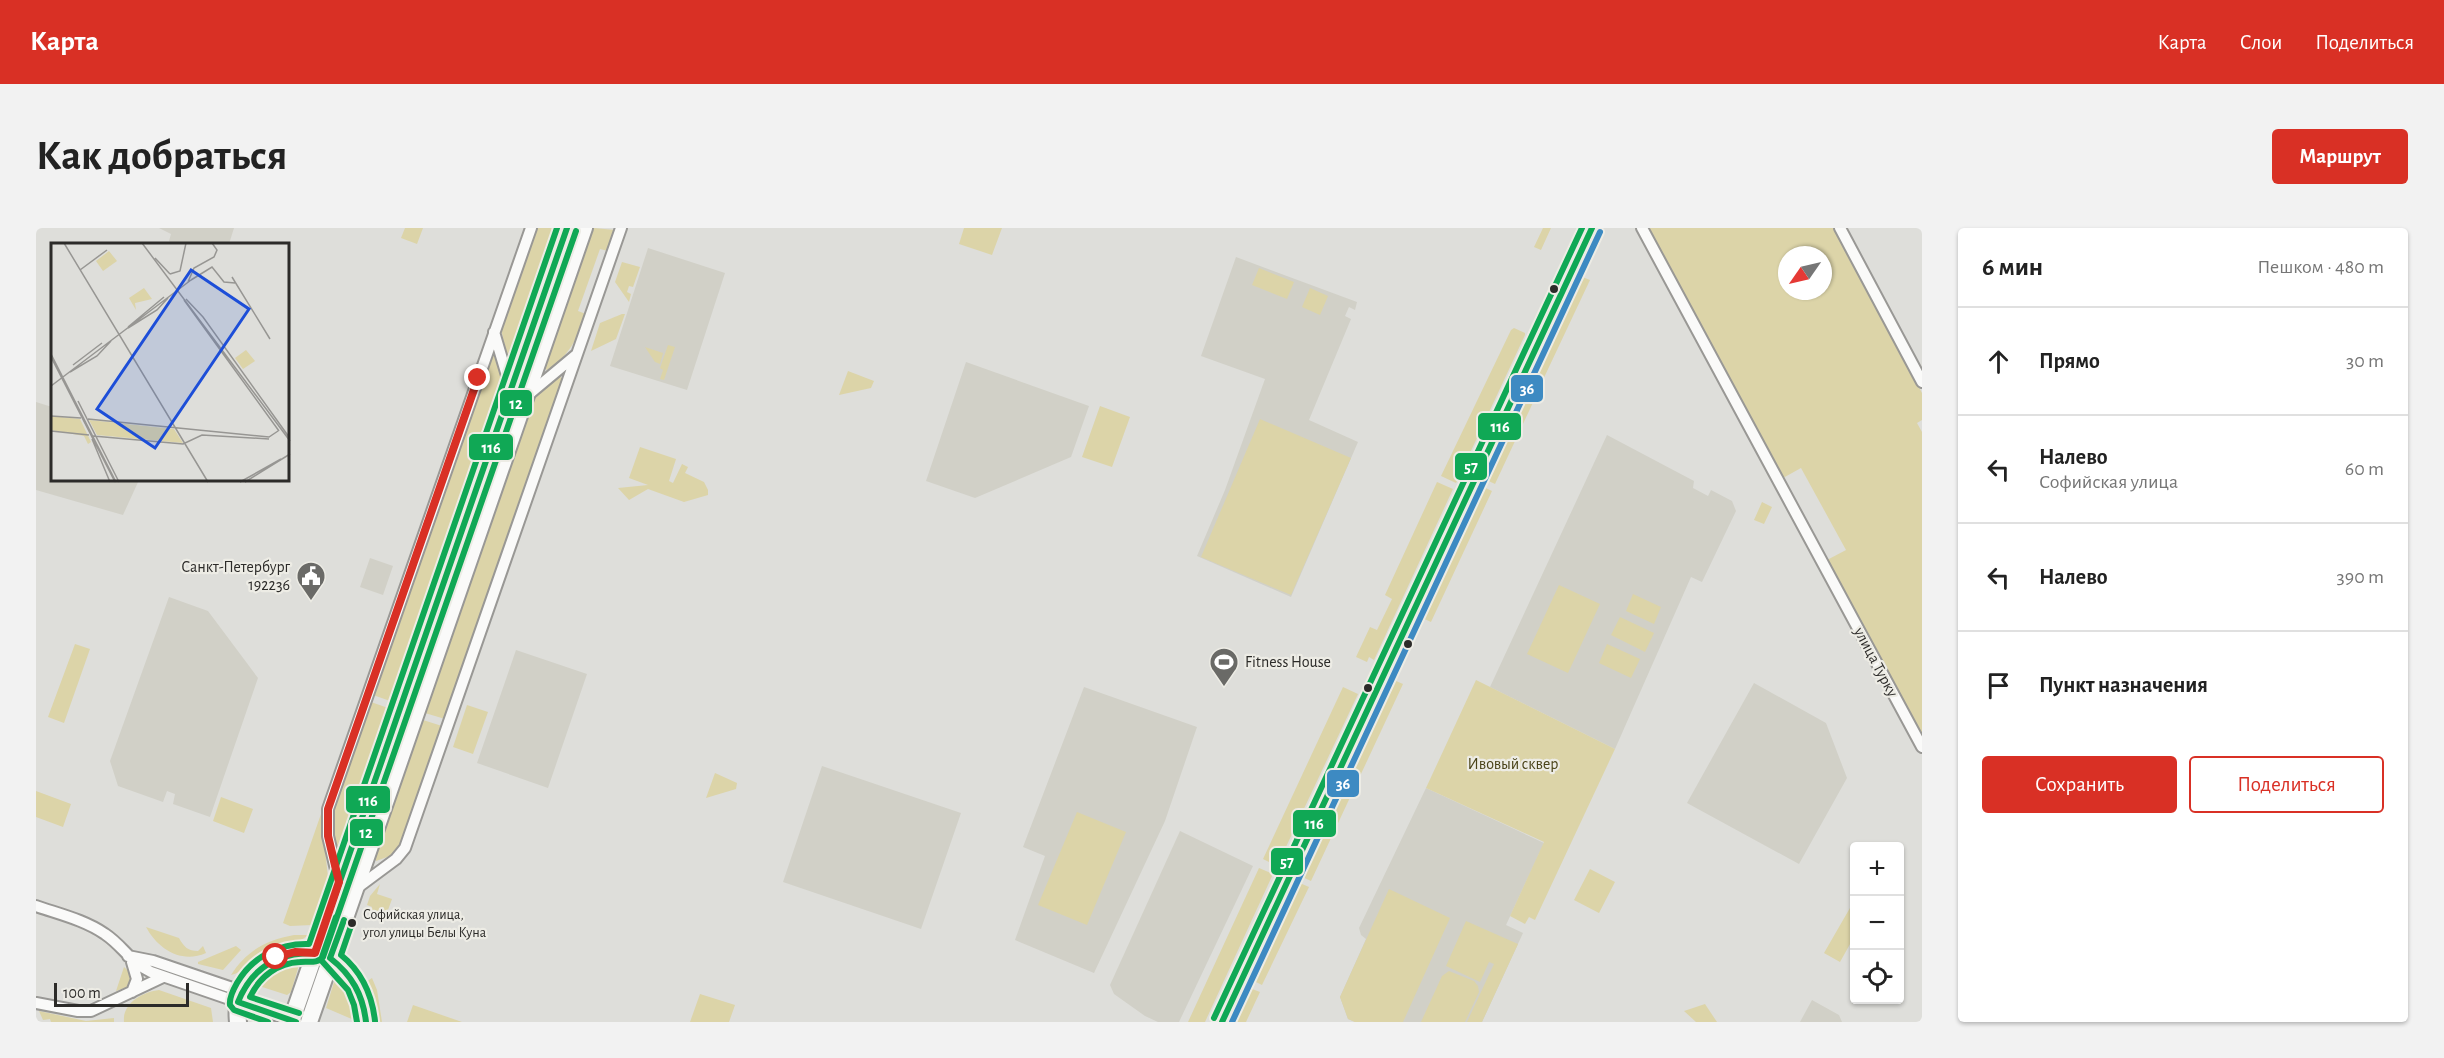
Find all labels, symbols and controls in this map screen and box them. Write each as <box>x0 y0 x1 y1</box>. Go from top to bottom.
text: Карта <box>30 28 99 56</box>
text: Карта <box>2157 32 2207 53</box>
text: Слои <box>2240 32 2282 53</box>
text: Поделиться <box>2315 32 2414 53</box>
button: Маршрут <box>2272 129 2408 184</box>
text: Как добраться <box>36 135 287 177</box>
inset map <box>51 243 290 482</box>
north arrow <box>1778 246 1832 300</box>
text: 6 мин <box>1982 254 2043 280</box>
text: Пешком · 480 m <box>2257 257 2384 277</box>
unlabelled marker <box>1548 283 1560 295</box>
icon: ahead <box>1982 345 2015 378</box>
text: Прямо <box>2039 350 2100 372</box>
text: 30 m <box>2346 351 2384 371</box>
route end <box>464 364 490 390</box>
line badge: 36 <box>1510 374 1544 403</box>
text: 36 <box>1520 381 1535 397</box>
line badge: 12 <box>499 389 533 417</box>
text: 12 <box>509 396 523 412</box>
line badge: 116 <box>1477 412 1522 441</box>
text: 116 <box>1490 419 1510 435</box>
line badge: 116 <box>468 433 514 461</box>
text: 116 <box>481 440 501 456</box>
text: Налево <box>2039 446 2108 468</box>
line badge: 57 <box>1454 452 1488 481</box>
icon: left <box>1982 453 2015 486</box>
text: 57 <box>1464 459 1478 475</box>
text: 60 m <box>2345 459 2384 479</box>
text: Софийская улица <box>2039 472 2178 492</box>
place label: Санкт-Петербург 192236 <box>181 559 290 593</box>
public building icon: Санкт-Петербург 192236 <box>295 560 327 602</box>
icon: left <box>1982 561 2015 594</box>
text: Налево <box>2039 566 2108 588</box>
text: 390 m <box>2337 567 2384 587</box>
street label: улица Турку <box>1850 624 1901 700</box>
unlabelled marker <box>1402 638 1414 650</box>
sports icon: Fitness House <box>1208 646 1240 688</box>
place label: Fitness House <box>1245 654 1331 670</box>
icon: arrive <box>1982 669 2015 702</box>
text: Пункт назначения <box>2039 674 2208 696</box>
unlabelled marker <box>1362 682 1374 694</box>
park label: Ивовый сквер <box>1468 756 1558 772</box>
button: Сохранить <box>1982 756 2177 813</box>
button: Поделиться <box>2189 756 2384 813</box>
line badge: 36 <box>1326 769 1360 798</box>
text: 36 <box>1336 776 1351 792</box>
line badge: 116 <box>345 785 391 814</box>
text: 116 <box>358 793 378 809</box>
line badge: 116 <box>1292 809 1337 838</box>
text: 116 <box>1304 816 1324 832</box>
line badge: 12 <box>349 818 384 847</box>
text: 12 <box>359 825 373 841</box>
map controls <box>1850 842 1904 1004</box>
button: + <box>1850 842 1904 896</box>
line badge: 57 <box>1270 847 1304 876</box>
text: 57 <box>1280 854 1294 870</box>
button: − <box>1850 896 1904 950</box>
place label: Софийская улица, угол улицы Белы Куна <box>362 908 487 940</box>
marker: Софийская улица, угол улицы Белы Куна <box>346 917 358 929</box>
route start <box>262 943 288 969</box>
button: locate <box>1850 950 1904 1004</box>
scale bar <box>54 980 189 1008</box>
text: 100 m <box>63 985 101 1001</box>

